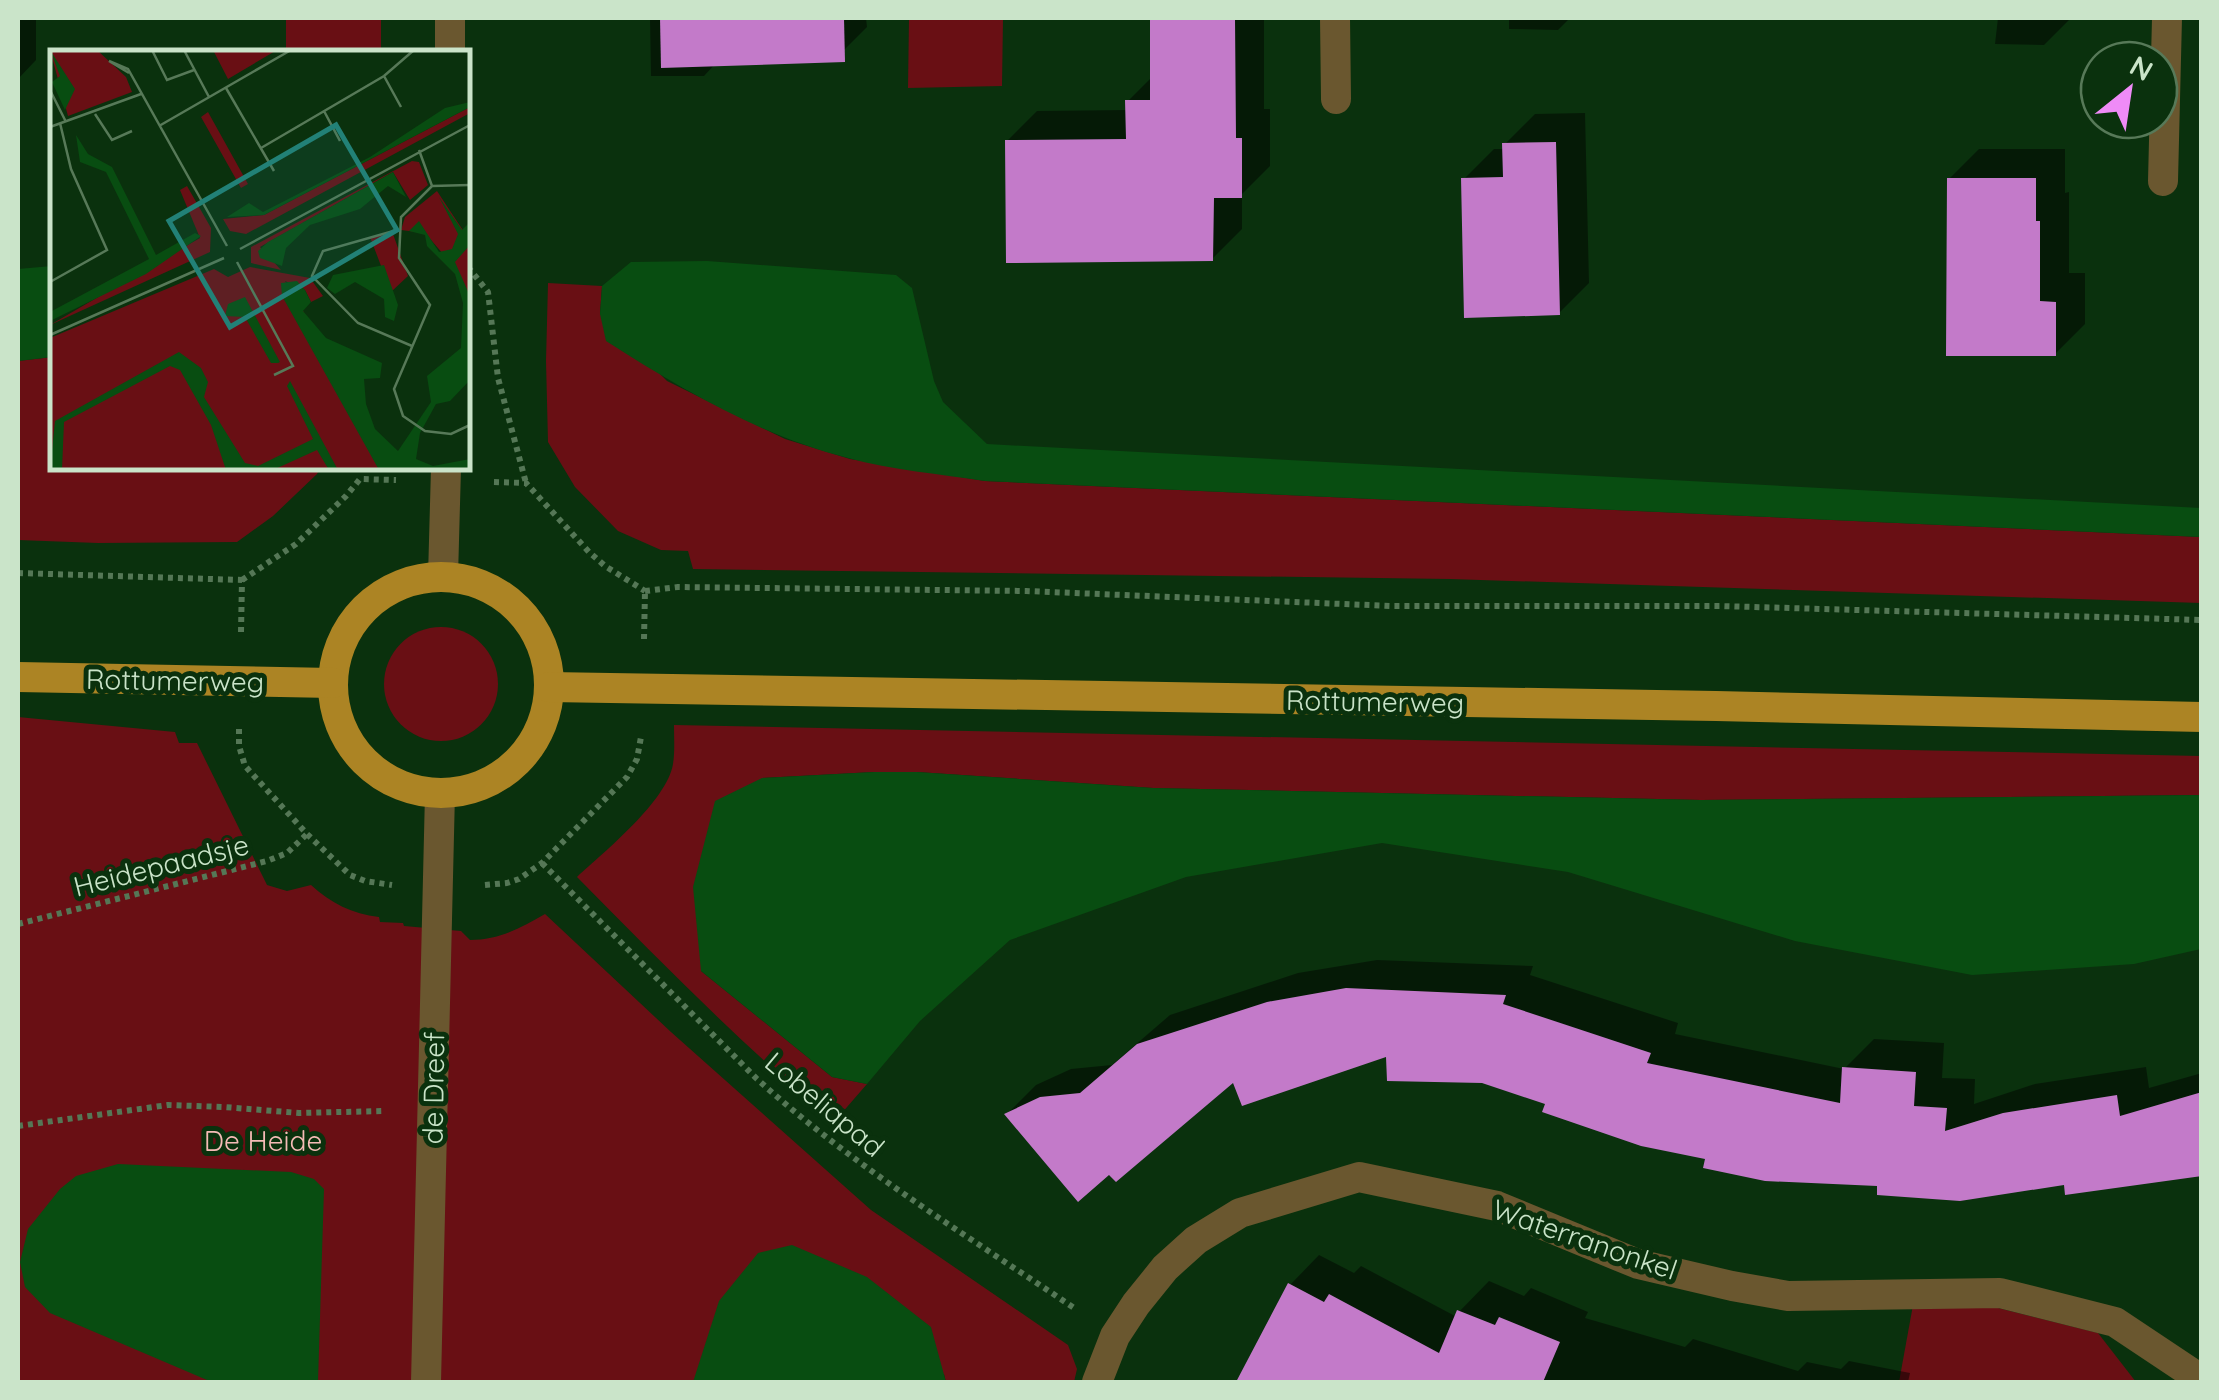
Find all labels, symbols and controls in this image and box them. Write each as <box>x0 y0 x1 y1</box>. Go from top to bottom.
north arrow <box>2079 40 2179 140</box>
text: N <box>2124 48 2159 88</box>
inset map <box>50 50 470 470</box>
street label: Rottumerweg <box>86 661 264 699</box>
street label: Rottumerweg <box>1286 682 1464 720</box>
street label: Heidepaadsje <box>70 826 252 904</box>
street label: de Dreef <box>415 1031 451 1145</box>
street label: Lobeliapad <box>758 1044 892 1164</box>
park label: De Heide <box>204 1123 322 1158</box>
street label: Waterranonkel <box>1488 1191 1682 1287</box>

